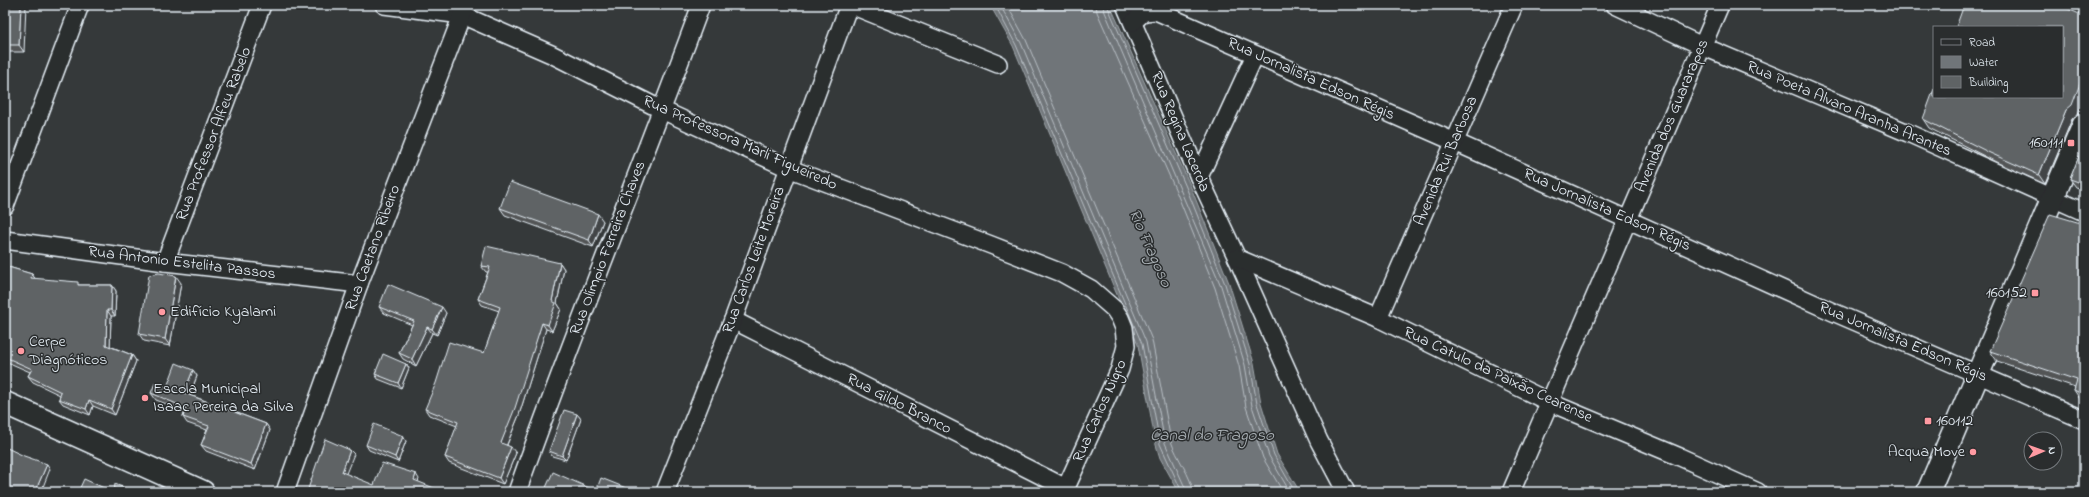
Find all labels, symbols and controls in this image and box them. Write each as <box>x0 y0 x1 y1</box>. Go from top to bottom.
legend <box>1933 26 2063 98</box>
street label: Rua Jornalista Edson Régis <box>1223 31 1399 127</box>
text: Road <box>1969 34 1995 52</box>
street label: Avenida dos Guararapes <box>1629 36 1715 196</box>
street label: Rua Professor Alfeu Rabelo <box>170 43 258 225</box>
text: Water <box>1969 54 1998 72</box>
street label: Rua Poeta Alvaro Aranha Arantes <box>1743 55 1955 163</box>
street label: Rua Regina Lacerda <box>1144 68 1216 196</box>
text: Building <box>1968 74 2008 93</box>
street label: Rua Professora Marli Figueiredo <box>639 89 841 197</box>
street label: Avenida Rui Barbosa <box>1408 92 1484 230</box>
place label: 160111 <box>2029 131 2063 155</box>
marker: 160111 <box>2066 138 2076 148</box>
street label: Rua Olímpio Ferreira Chaves <box>564 157 652 339</box>
street label: Rua Jornalista Edson Régis <box>1519 162 1695 258</box>
street label: Rua Caetano Ribeiro <box>339 181 407 315</box>
street label: Rua Carlos Leite Moreira <box>716 183 792 337</box>
water label: Rio Fragoso <box>1121 205 1179 293</box>
street label: Rua Antonio Estelita Passos <box>87 240 277 286</box>
place label: 160152 <box>1986 281 2027 305</box>
marker: 160152 <box>2030 288 2040 298</box>
street label: Rua Jornalista Edson Régis <box>1815 296 1991 388</box>
place label: Edifício Kyalami <box>170 300 276 324</box>
marker: Edifício Kyalami <box>157 307 167 317</box>
street label: Rua Catulo da Paixão Cearense <box>1399 320 1597 430</box>
place label: Cerpe Diagnóticos <box>28 330 108 372</box>
marker: Cerpe Diagnóticos <box>16 346 26 356</box>
street label: Rua Carlos Nigro <box>1067 356 1133 466</box>
street label: Rua Gildo Branco <box>842 367 956 441</box>
place label: Escola Municipal Isaac Pereira da Silva <box>153 377 294 419</box>
marker: Escola Municipal Isaac Pereira da Silva <box>140 393 150 403</box>
place label: 160112 <box>1936 409 1973 433</box>
marker: 160112 <box>1923 416 1933 426</box>
water label: Canal do Fragoso <box>1150 423 1275 449</box>
north arrow <box>2023 431 2063 471</box>
place label: Acqua Move <box>1888 440 1966 464</box>
marker: Acqua Move <box>1968 447 1978 457</box>
text: N <box>2044 447 2060 455</box>

